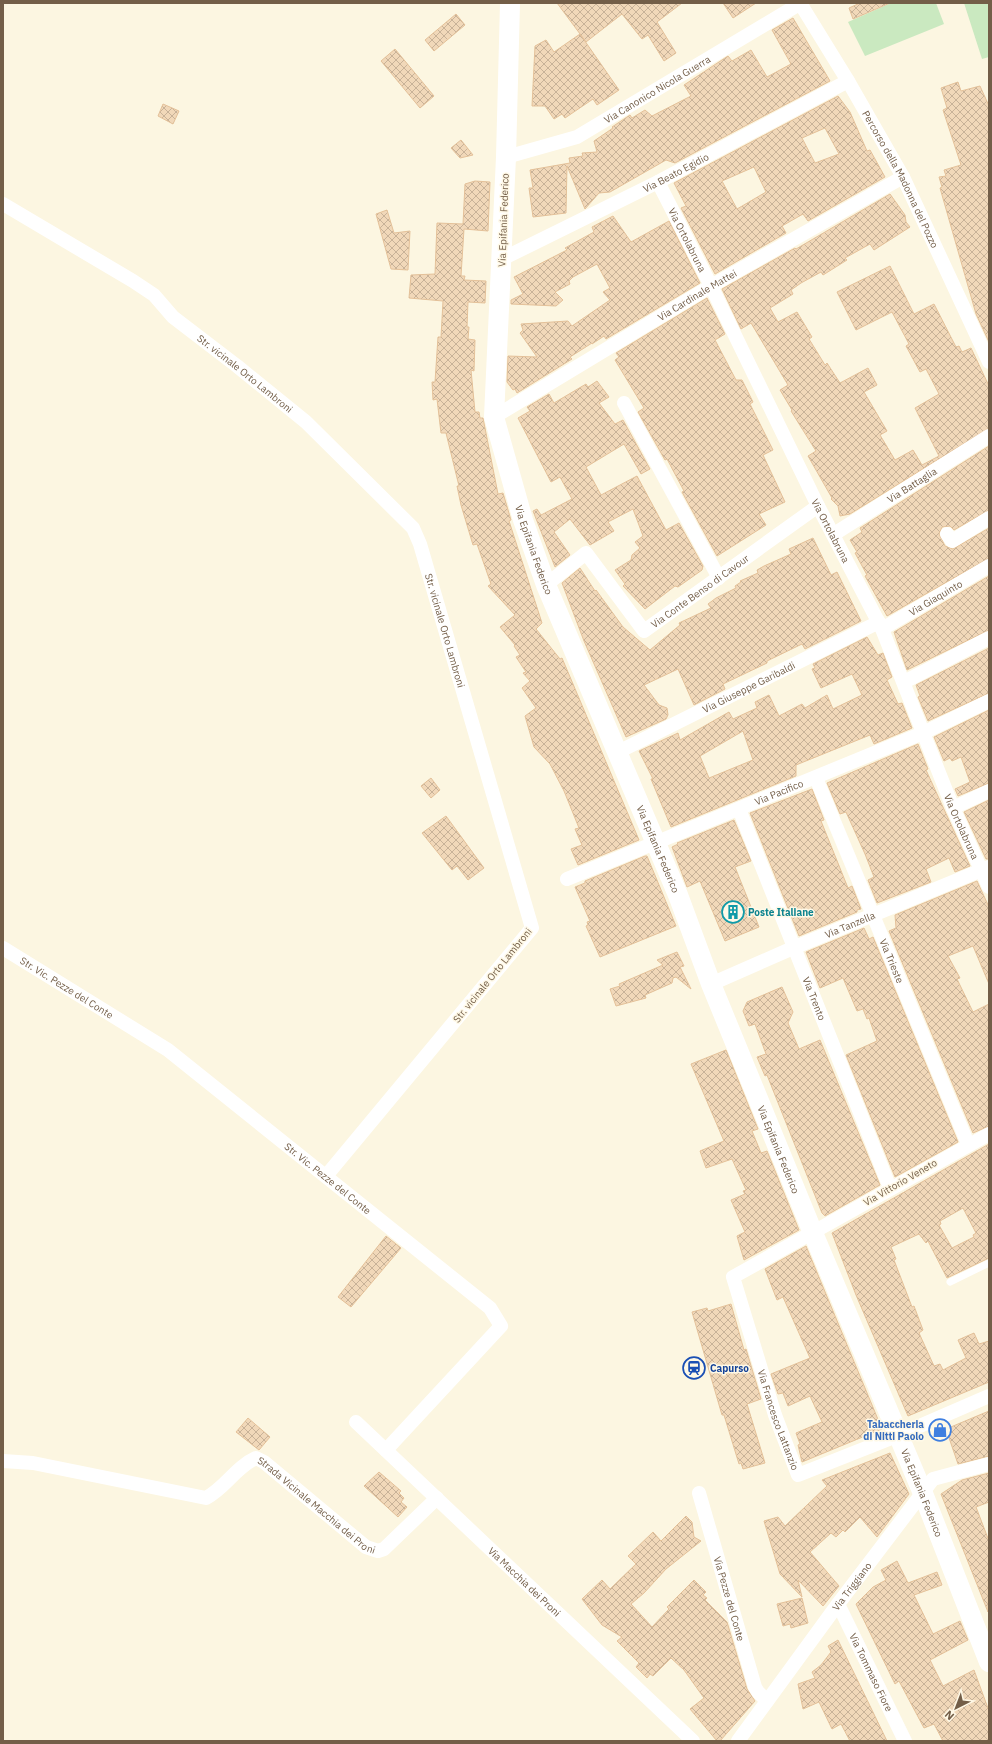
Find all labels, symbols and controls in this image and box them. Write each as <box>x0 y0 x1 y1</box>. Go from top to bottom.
street label: Via Canonico Nicola Guerra <box>602 52 713 126</box>
street label: Percorso della Madonna del Pozzo <box>859 108 941 250</box>
street label: Via Beato Egidio <box>641 150 711 195</box>
street label: Via Epifania Federico <box>495 173 512 267</box>
street label: Via Ortolabruna <box>665 206 709 275</box>
street label: Via Cardinale Mattei <box>655 267 739 324</box>
street label: Str. vicinale Orto Lambroni <box>194 332 295 416</box>
street label: Via Battaglia <box>885 464 940 506</box>
street label: Via Ortolabruna <box>808 497 853 566</box>
street label: Via Epifania Federico <box>512 504 555 597</box>
street label: Via Conte Benso di Cavour <box>648 552 752 631</box>
street label: Str. vicinale Orto Lambroni <box>422 572 468 689</box>
street label: Via Giaquinto <box>907 577 965 619</box>
street label: Via Giuseppe Garibaldi <box>700 659 797 716</box>
street label: Via Pacifico <box>753 777 806 808</box>
street label: Via Ortolabruna <box>941 792 982 862</box>
street label: Via Epifania Federico <box>633 803 682 895</box>
building icon: Poste Italiane <box>720 899 746 925</box>
place label: Poste Italiane <box>748 906 814 919</box>
street label: Via Tanzella <box>823 909 878 941</box>
street label: Str. vicinale Orto Lambroni <box>450 925 535 1025</box>
street label: Via Trieste <box>876 937 907 986</box>
street label: Str. Vic. Pezze del Conte <box>17 954 116 1022</box>
street label: Via Trento <box>800 975 829 1023</box>
street label: Via Epifania Federico <box>755 1104 802 1196</box>
street label: Str. Vic. Pezze del Conte <box>282 1140 374 1218</box>
street label: Via Vittorio Veneto <box>861 1156 940 1209</box>
station icon: Capurso <box>681 1355 707 1381</box>
place label: Capurso <box>710 1362 749 1375</box>
street label: Via Francesco Lattanzio <box>755 1368 802 1472</box>
shop icon: Tabaccheria di Nitti Paolo <box>927 1417 953 1443</box>
place label: Tabaccheria di Nitti Paolo <box>863 1418 924 1443</box>
street label: Via Epifania Federico <box>898 1447 945 1539</box>
street label: Strada Vicinale Macchia dei Proni <box>255 1454 377 1557</box>
street label: Via Macchia dei Proni <box>485 1544 563 1619</box>
street label: Via Pezze del Conte <box>711 1555 748 1643</box>
street label: Via Triggiano <box>829 1559 875 1613</box>
street label: Via Tommaso Fiore <box>846 1631 896 1714</box>
north arrow <box>936 1688 976 1728</box>
text: N <box>942 1708 957 1723</box>

